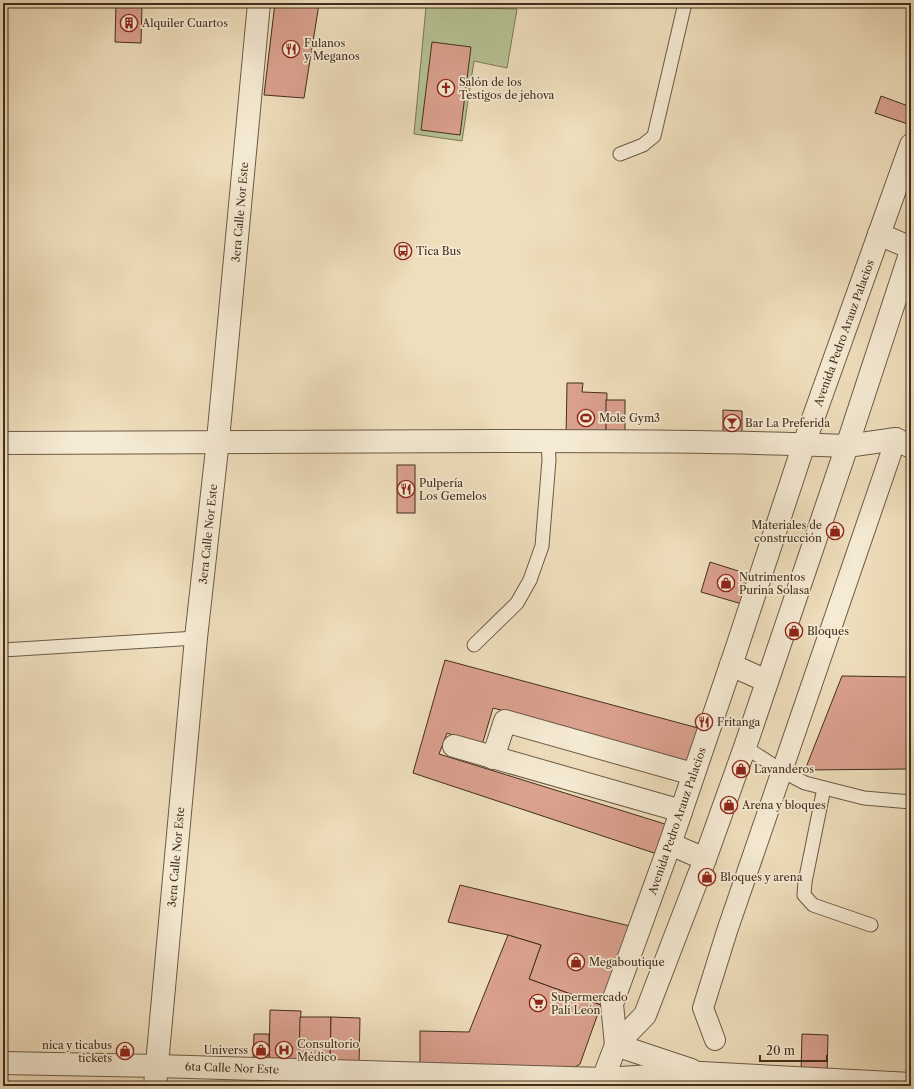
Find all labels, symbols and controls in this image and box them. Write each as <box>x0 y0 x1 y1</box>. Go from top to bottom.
building icon: Alquiler Cuartos <box>119 13 139 33</box>
place label: Alquiler Cuartos <box>141 16 228 30</box>
place label: Fulanos y Meganos <box>303 36 360 63</box>
restaurant icon: Fulanos y Meganos <box>281 39 301 59</box>
place label: Salón de los Testigos de jehova <box>459 75 555 102</box>
church icon: Salón de los Testigos de jehova <box>436 78 456 98</box>
street label: 3era Calle Nor Este <box>229 161 251 263</box>
bus stop icon: Tica Bus <box>393 241 413 261</box>
place label: Tica Bus <box>416 244 461 258</box>
street label: Avenida Pedro Arauz Palacios <box>811 258 877 409</box>
sports icon: Mole Gym3 <box>576 408 596 428</box>
place label: Mole Gym3 <box>599 411 660 425</box>
bar icon: Bar La Preferida <box>722 413 742 433</box>
place label: Bar La Preferida <box>745 416 830 430</box>
place label: Pulpería Los Gemelos <box>419 476 487 503</box>
restaurant icon: Pulpería Los Gemelos <box>396 479 416 499</box>
street label: 3era Calle Nor Este <box>196 483 220 585</box>
place label: Materiales de construcción <box>751 518 822 545</box>
shop icon: Materiales de construcción <box>825 521 845 541</box>
place label: Nutrimentos Purina Solasa <box>739 570 810 597</box>
shop icon: Nutrimentos Purina Solasa <box>716 573 736 593</box>
shop icon: Bloques <box>784 621 804 641</box>
place label: Bloques <box>807 624 849 638</box>
restaurant icon: Fritanga <box>694 712 714 732</box>
place label: Fritanga <box>717 715 760 729</box>
street label: Avenida Pedro Arauz Palacios <box>645 745 709 897</box>
shop icon: Lavanderos <box>731 759 751 779</box>
place label: Lavanderos <box>754 762 814 776</box>
shop icon: Arena y bloques <box>719 795 739 815</box>
place label: Arena y bloques <box>741 798 826 812</box>
street label: 3era Calle Nor Este <box>165 806 187 908</box>
shop icon: Bloques y arena <box>697 867 717 887</box>
place label: Bloques y arena <box>720 870 803 884</box>
shop icon: Megaboutique <box>566 952 586 972</box>
place label: Megaboutique <box>589 955 665 969</box>
place label: Supermercado Palí León <box>551 990 628 1017</box>
supermarket icon: Supermercado Palí León <box>528 993 548 1013</box>
place label: Consultorio Médico <box>297 1037 360 1064</box>
scale bar <box>760 1037 827 1063</box>
place label: nica y ticabus tickets <box>42 1038 112 1065</box>
shop icon: Universs <box>251 1040 271 1060</box>
hospital icon: Consultorio Médico <box>274 1040 294 1060</box>
shop icon: nica y ticabus tickets <box>115 1041 135 1061</box>
place label: Universs <box>204 1043 248 1057</box>
text: 20 m <box>766 1043 795 1058</box>
street label: 6ta Calle Nor Este <box>185 1059 279 1077</box>

